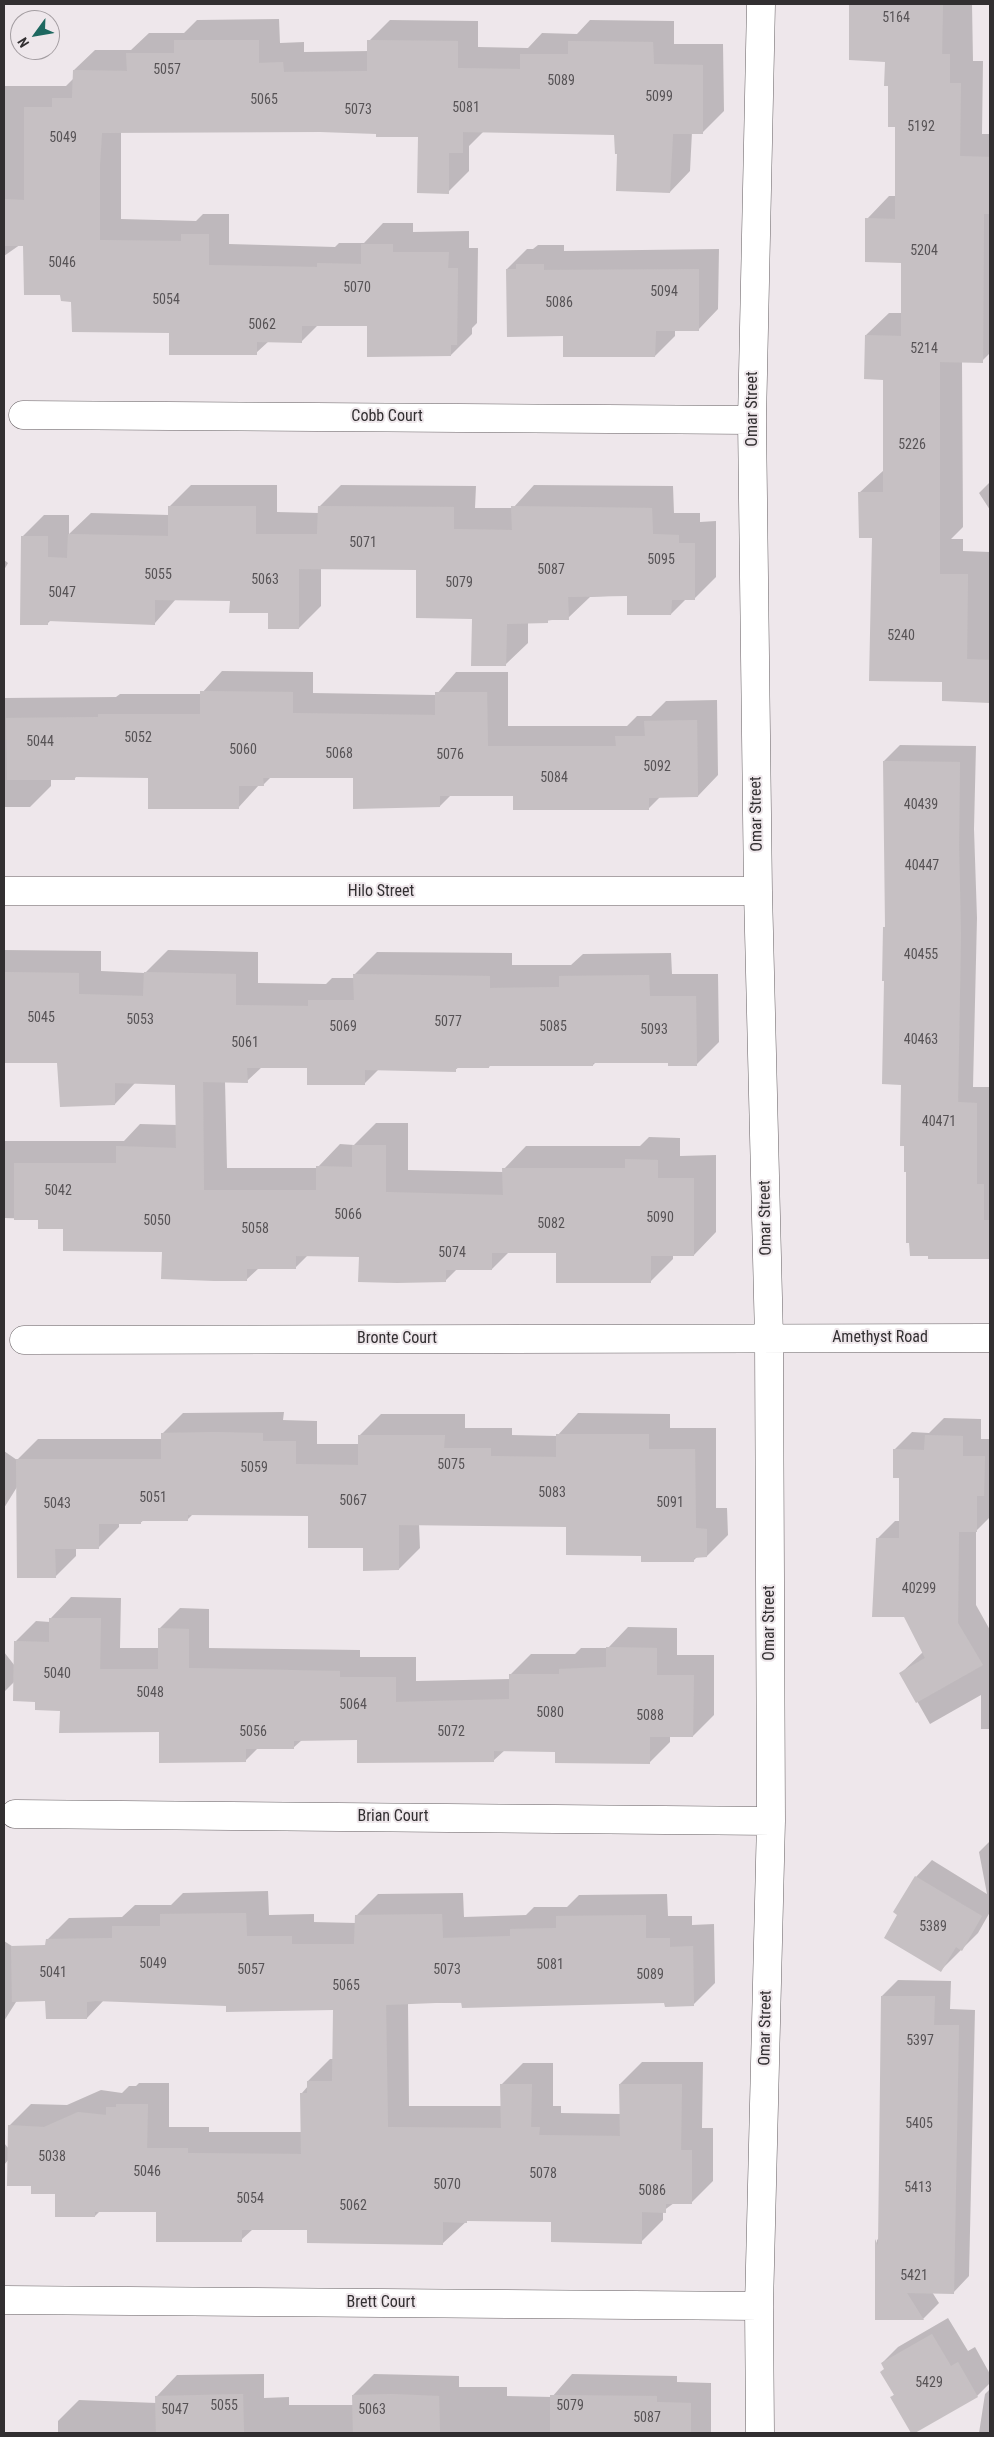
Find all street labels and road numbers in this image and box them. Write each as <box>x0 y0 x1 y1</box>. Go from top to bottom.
street label: Omar Street <box>743 371 763 447</box>
street label: Cobb Court <box>351 407 423 427</box>
street label: Omar Street <box>747 776 767 852</box>
street label: Hilo Street <box>348 882 414 902</box>
street label: Omar Street <box>756 1180 776 1256</box>
street label: Amethyst Road <box>832 1328 928 1348</box>
street label: Bronte Court <box>357 1329 437 1349</box>
street label: Omar Street <box>760 1585 780 1661</box>
street label: Brian Court <box>357 1807 429 1827</box>
street label: Omar Street <box>756 1990 776 2066</box>
street label: Brett Court <box>347 2293 415 2313</box>

